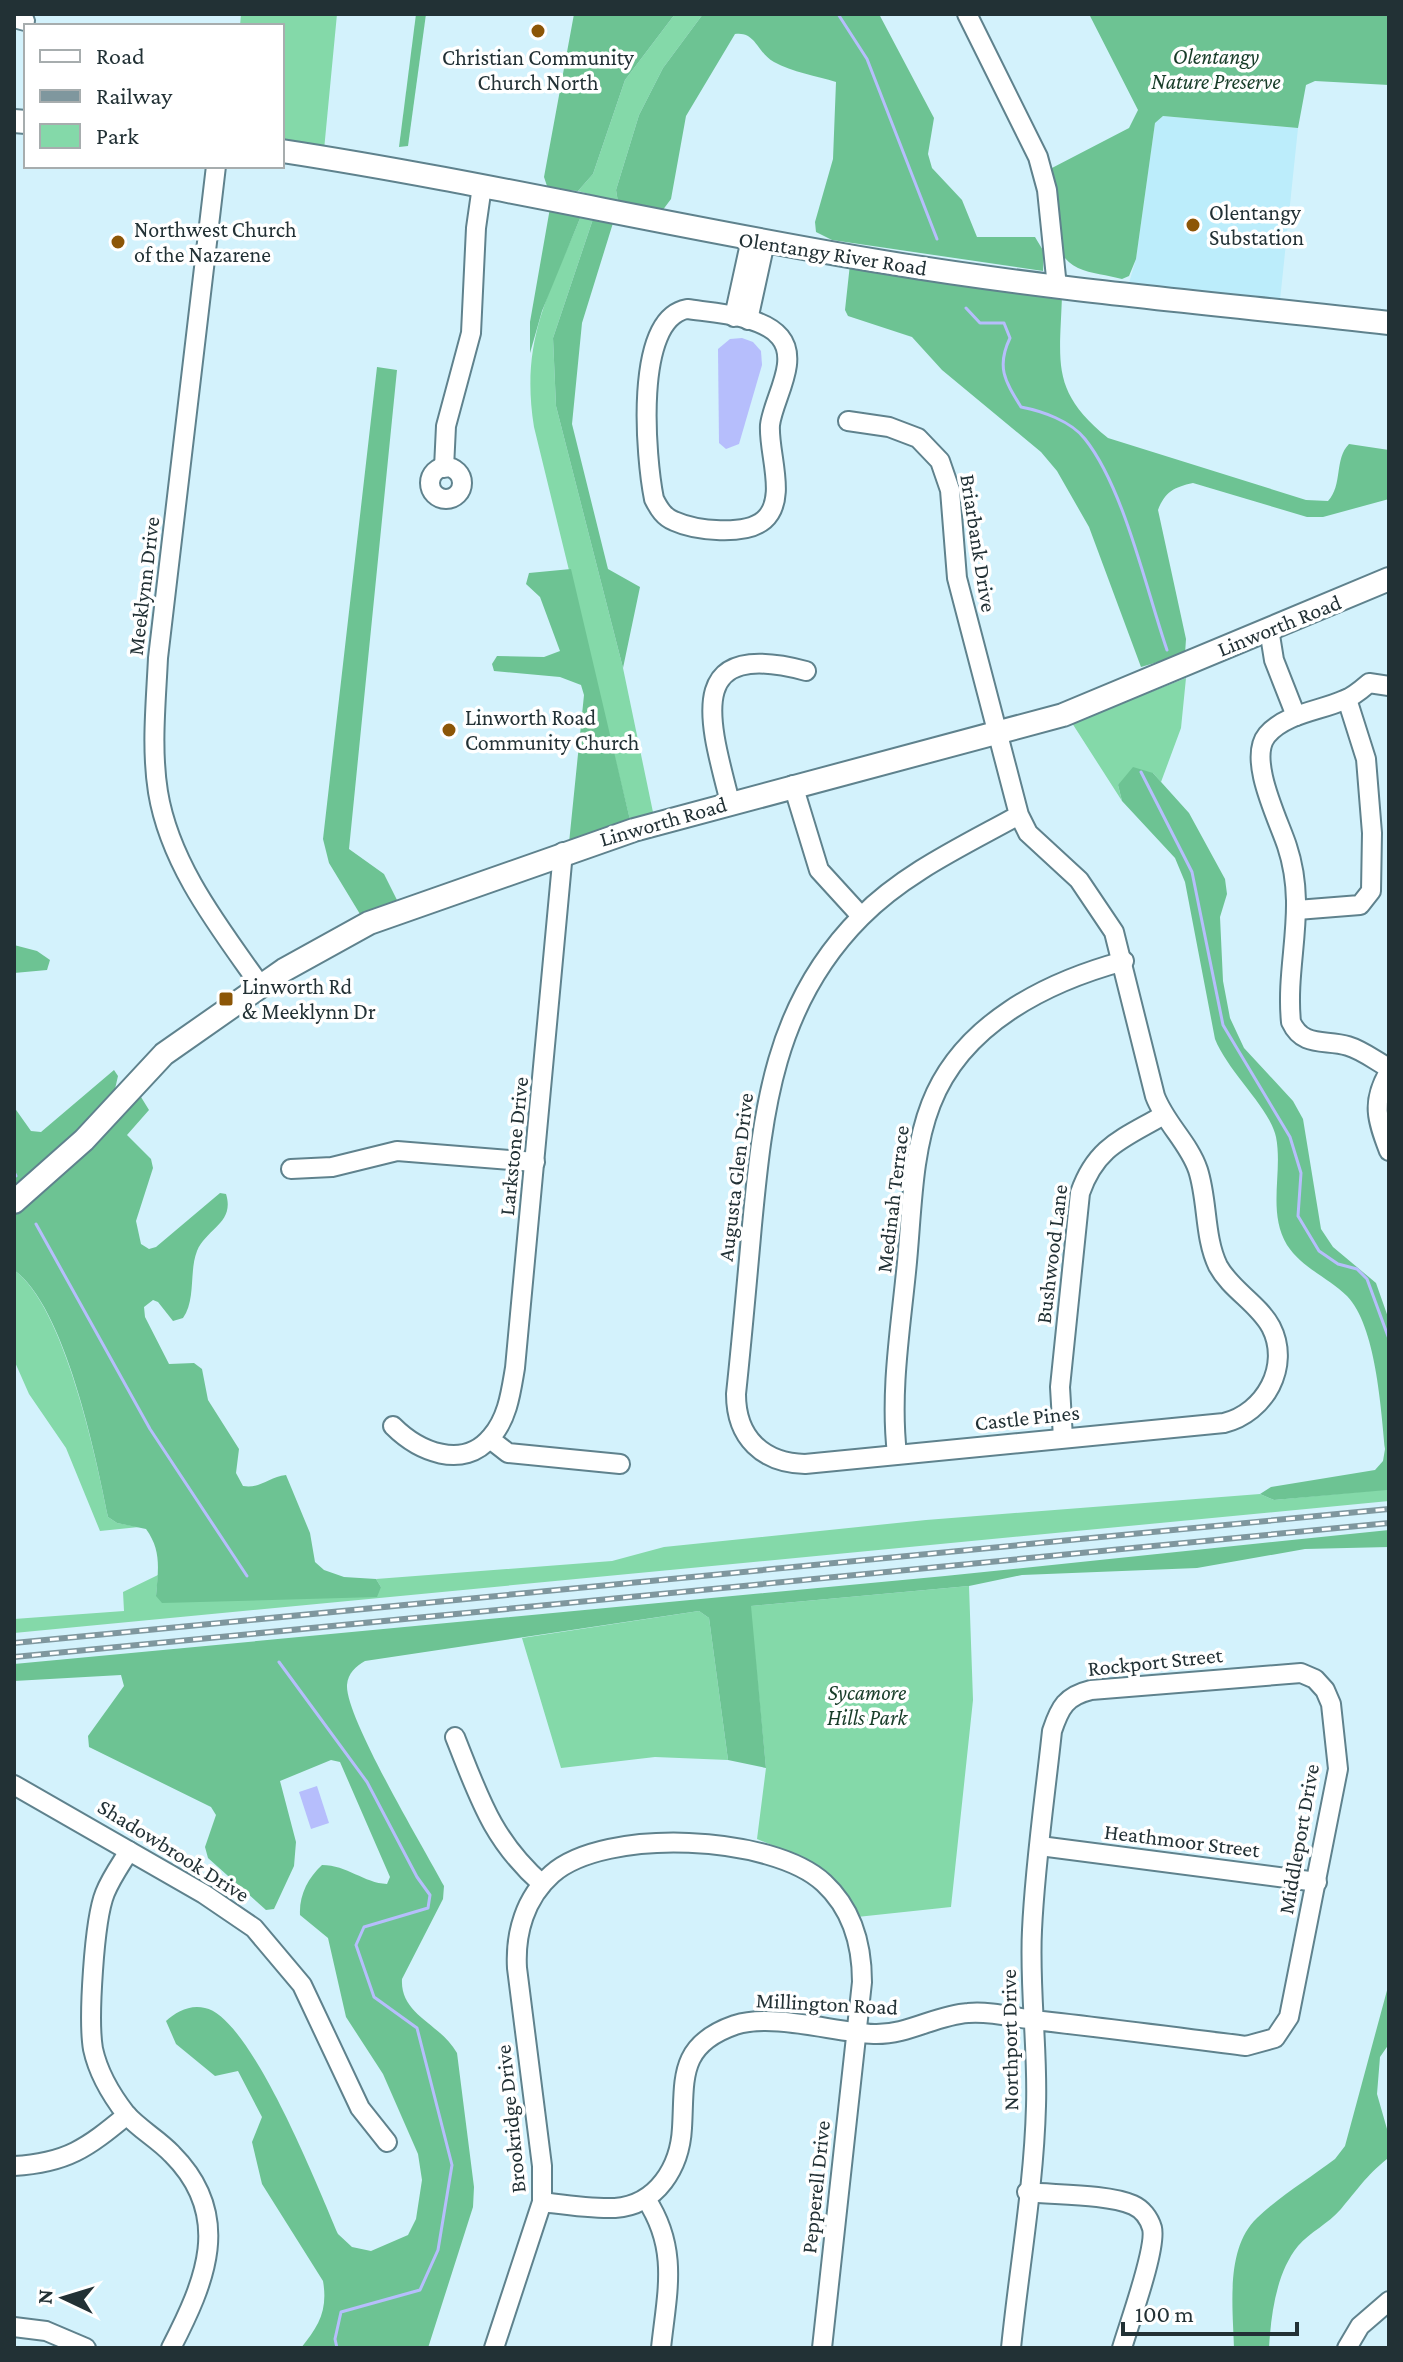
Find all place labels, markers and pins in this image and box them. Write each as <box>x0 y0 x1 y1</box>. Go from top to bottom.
marker: Christian Community Church North <box>529 22 547 40</box>
place label: Christian Community Church North <box>442 45 635 95</box>
place label: Olentangy Substation <box>1209 200 1304 250</box>
marker: Olentangy Substation <box>1184 216 1202 234</box>
place label: Northwest Church of the Nazarene <box>134 217 297 267</box>
marker: Northwest Church of the Nazarene <box>109 233 127 251</box>
place label: Linworth Road Community Church <box>465 705 640 755</box>
marker: Linworth Road Community Church <box>440 721 458 739</box>
place label: Linworth Rd & Meeklynn Dr <box>242 974 376 1024</box>
marker: Linworth Rd & Meeklynn Dr <box>217 990 235 1008</box>

